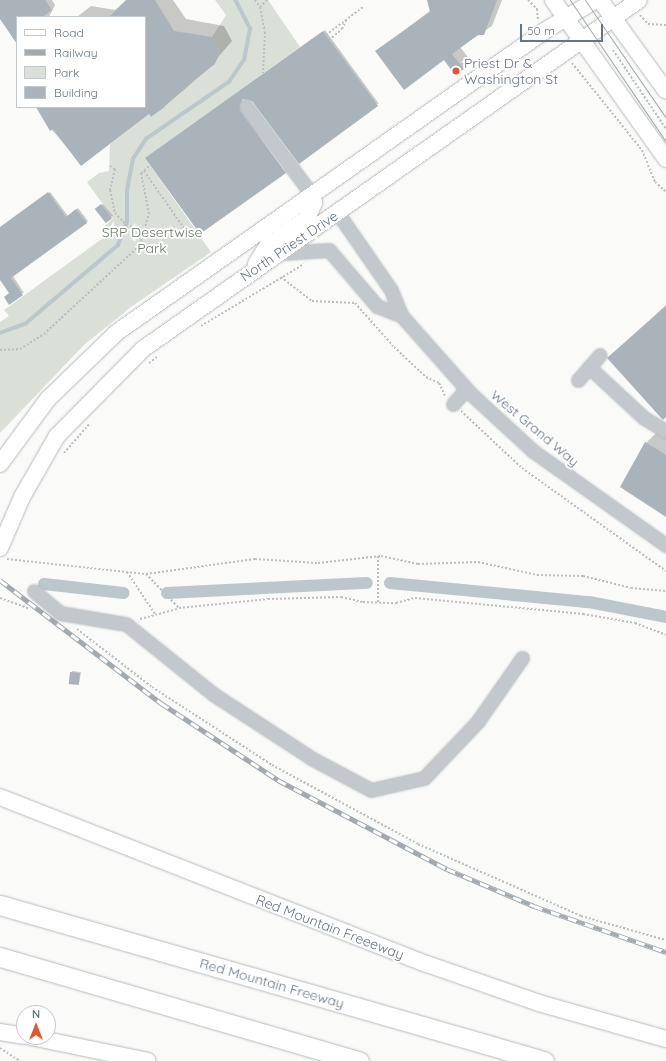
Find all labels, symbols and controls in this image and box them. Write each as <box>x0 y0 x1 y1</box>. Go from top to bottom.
legend <box>16 16 146 108</box>
scale bar <box>522 16 605 42</box>
text: 50 m <box>527 23 555 38</box>
text: Road <box>54 25 84 40</box>
text: Railway <box>54 45 98 60</box>
place label: Priest Dr & Washington St <box>464 55 558 88</box>
text: Park <box>54 65 79 80</box>
marker: Priest Dr & Washington St <box>451 66 461 76</box>
text: Building <box>54 85 98 100</box>
street label: North Priest Drive <box>237 207 341 285</box>
park label: SRP Desertwise Park <box>102 224 202 256</box>
street label: West Grand Way <box>487 386 583 470</box>
street label: Red Mountain Freeeway <box>254 891 406 963</box>
street label: Red Mountain Freeway <box>198 954 346 1012</box>
north arrow <box>16 1005 56 1045</box>
text: N <box>32 1007 40 1021</box>

